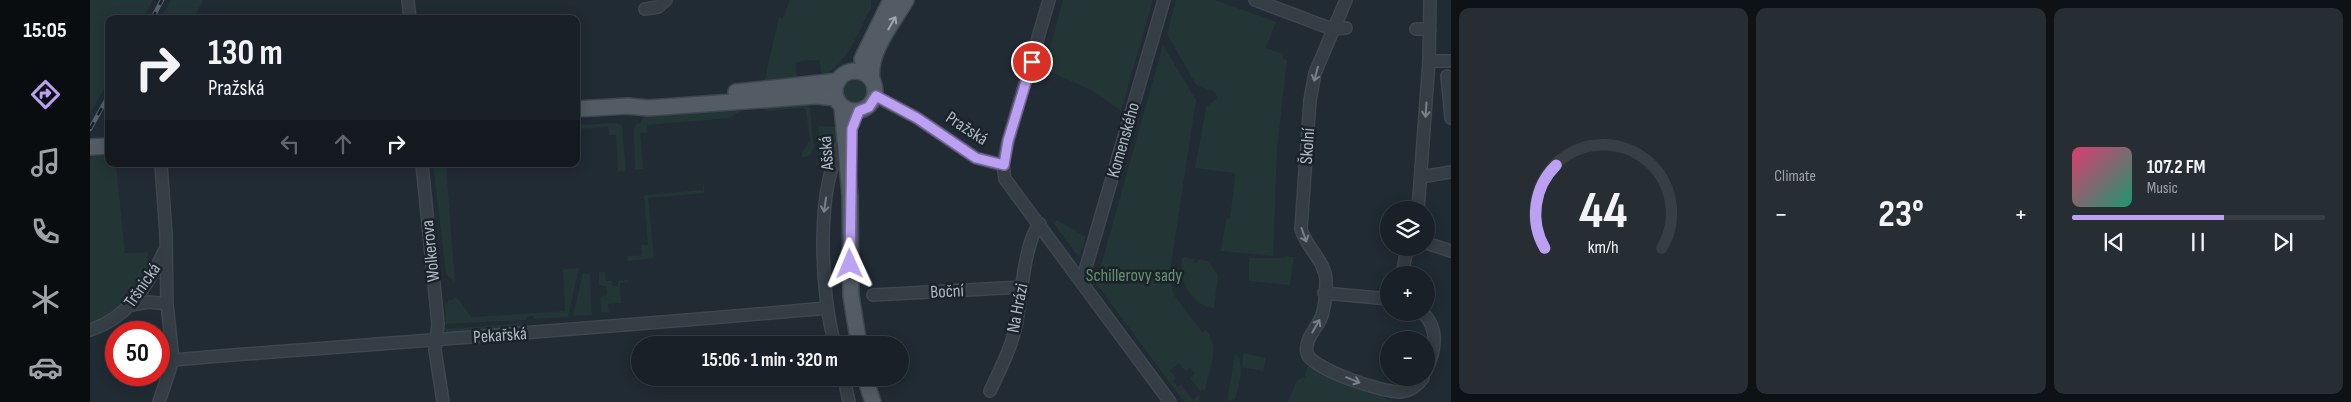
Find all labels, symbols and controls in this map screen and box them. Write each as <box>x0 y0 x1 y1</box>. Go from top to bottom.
one-way arrow <box>888 16 898 31</box>
text: 15:05 <box>23 17 67 44</box>
text: 130 m <box>208 32 283 75</box>
icon: right <box>125 35 190 100</box>
pin <box>1011 41 1053 83</box>
icon: arrive <box>1018 48 1046 76</box>
one-way arrow <box>1310 66 1320 82</box>
text: Pražská <box>208 75 264 102</box>
icon: directions <box>28 77 63 112</box>
street label: Komenského <box>1103 100 1144 180</box>
one-way arrow <box>1421 102 1431 118</box>
street label: Pražská <box>942 107 992 150</box>
street label: Školní <box>1296 127 1319 165</box>
icon: left <box>276 130 304 158</box>
icon: ahead <box>329 130 357 158</box>
icon: right <box>382 130 410 158</box>
street label: Ašská <box>815 135 838 172</box>
icon: music <box>28 145 63 180</box>
text: 107.2 FM <box>2147 156 2206 179</box>
text: Climate <box>1774 167 1816 186</box>
text: Music <box>2147 179 2178 198</box>
text: 44 <box>1579 180 1628 243</box>
text: 23° <box>1878 192 1924 237</box>
one-way arrow <box>820 197 830 213</box>
text: − <box>1774 198 1788 231</box>
text: + <box>2014 198 2028 231</box>
map controls <box>1380 201 1435 386</box>
button: layers <box>1380 201 1435 256</box>
icon: phone <box>28 214 63 249</box>
street label: Wolkerova <box>417 219 444 283</box>
one-way arrow <box>1300 227 1309 242</box>
icon: previous <box>2100 228 2128 256</box>
icon: pause <box>2184 228 2212 256</box>
icon: next <box>2269 228 2297 256</box>
position arrow <box>823 237 875 289</box>
text: km/h <box>1588 237 1619 258</box>
street label: Tršnická <box>120 259 165 312</box>
park label: Schillerovy sady <box>1086 265 1182 286</box>
button: + <box>1380 266 1435 321</box>
street label: Boční <box>930 280 965 303</box>
icon: climate <box>28 282 63 317</box>
street label: Na Hrázi <box>1002 282 1033 335</box>
one-way arrow <box>1312 320 1322 334</box>
speed limit sign: 50 <box>105 321 170 386</box>
street label: Pekařská <box>472 323 528 348</box>
button: − <box>1380 331 1435 386</box>
text: 15:06 · 1 min · 320 m <box>702 349 838 372</box>
icon: car <box>28 350 63 385</box>
one-way arrow <box>1346 376 1361 385</box>

